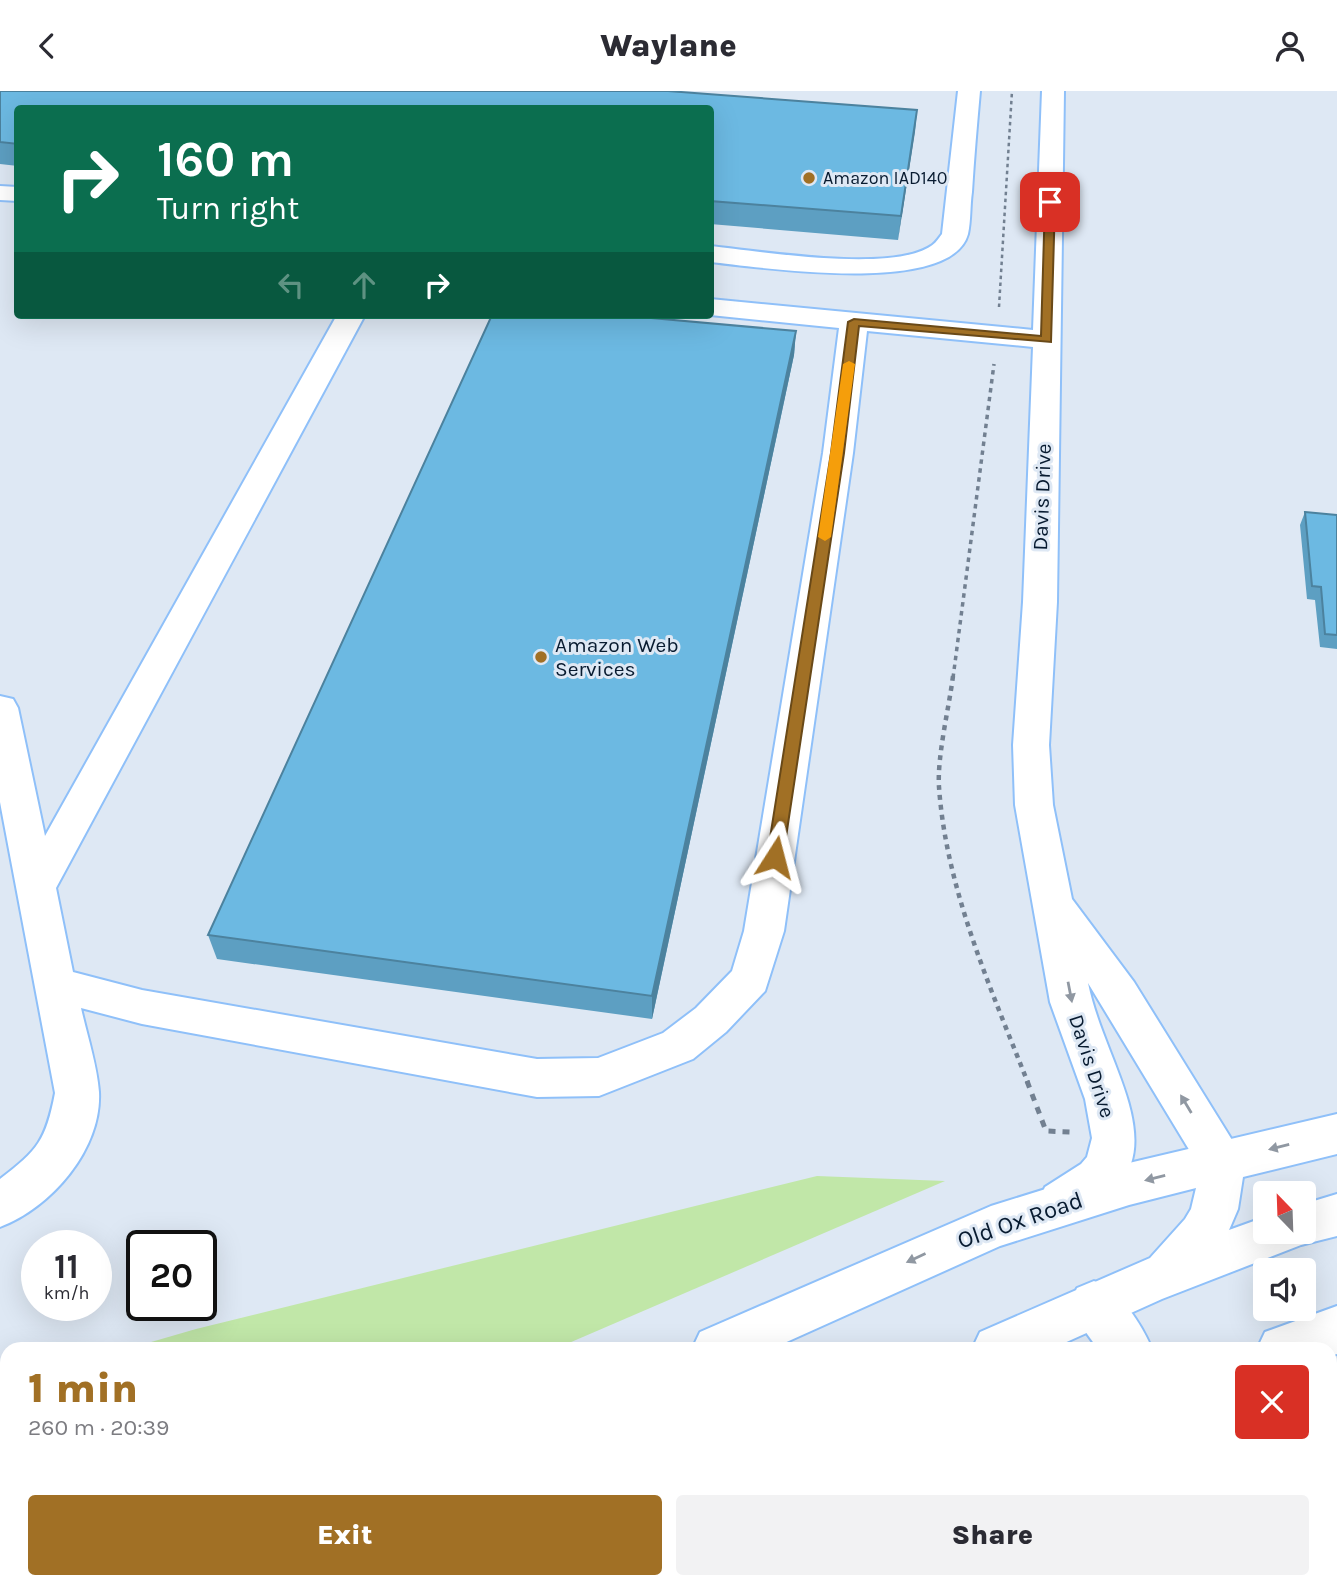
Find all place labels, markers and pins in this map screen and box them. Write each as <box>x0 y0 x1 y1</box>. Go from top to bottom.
place label: Amazon IAD140 <box>823 167 948 189</box>
marker: Amazon IAD140 <box>801 170 817 186</box>
pin <box>1020 172 1080 232</box>
place label: Amazon Web Services <box>555 633 679 681</box>
marker: Amazon Web Services <box>533 649 549 665</box>

